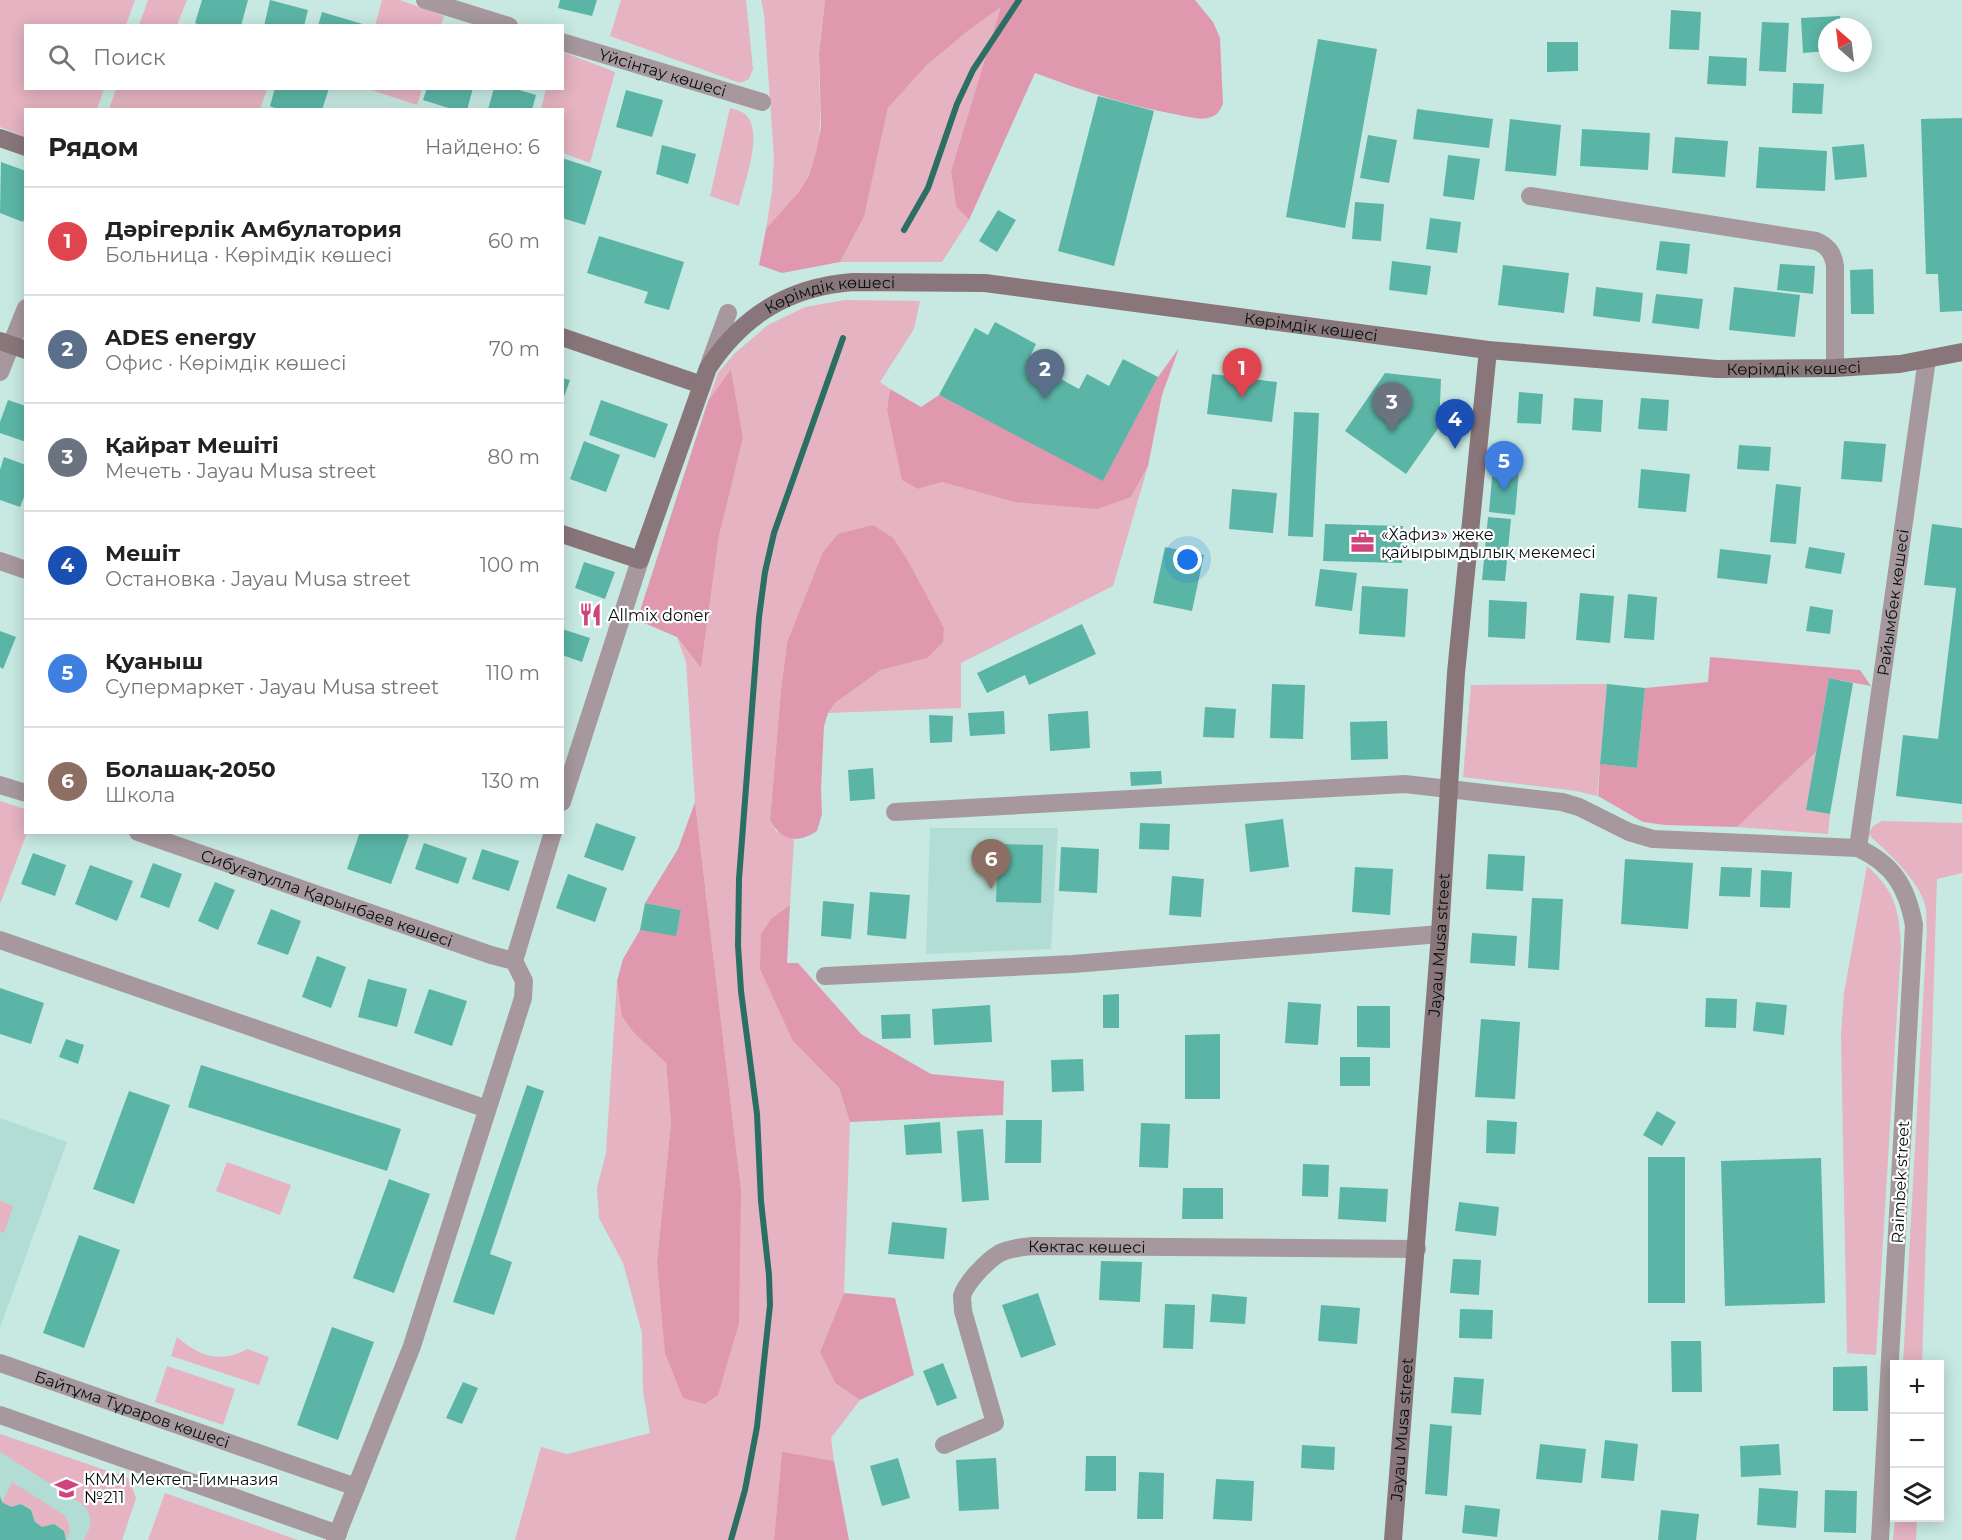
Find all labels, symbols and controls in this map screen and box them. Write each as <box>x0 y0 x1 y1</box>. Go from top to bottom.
north arrow <box>1818 18 1872 72</box>
search box <box>24 24 564 90</box>
icon: search <box>45 41 78 74</box>
text: Поиск <box>93 44 165 71</box>
street label: Үйсінтау көшесі <box>596 45 729 101</box>
text: Рядом <box>48 131 139 163</box>
text: Найдено: 6 <box>425 135 540 159</box>
text: Дәрігерлік Амбулатория <box>105 216 402 243</box>
text: 1 <box>64 229 71 253</box>
text: 60 m <box>488 229 540 253</box>
text: Больница · Көрімдік көшесі <box>105 243 392 267</box>
street label: Көрімдік көшесі <box>761 273 895 318</box>
street label: Көрімдік көшесі <box>1243 309 1379 345</box>
text: ADES energy <box>105 324 256 351</box>
text: 2 <box>62 337 73 361</box>
text: 70 m <box>489 337 540 361</box>
pin: 1 <box>1222 348 1262 398</box>
pin: 2 <box>1026 350 1064 399</box>
text: Офис · Көрімдік көшесі <box>105 351 346 375</box>
street label: Көрімдік көшесі <box>1726 357 1862 379</box>
pin: 3 <box>1372 382 1412 432</box>
pin: 4 <box>1436 400 1474 449</box>
text: Қайрат Мешіті <box>105 432 279 459</box>
pin: 5 <box>1484 442 1524 491</box>
text: 3 <box>62 445 73 469</box>
text: 80 m <box>488 445 540 469</box>
text: Мечеть · Jayau Musa street <box>105 459 376 483</box>
place label: «Хафиз» жеке қайырымдылық мекемесі <box>1381 525 1596 562</box>
street label: Райымбек көшесі <box>1873 528 1913 677</box>
office icon: «Хафиз» жеке қайырымдылық мекемесі <box>1350 530 1376 556</box>
text: Мешіт <box>105 540 180 567</box>
your location <box>1173 545 1202 574</box>
text: 4 <box>61 553 74 577</box>
text: 100 m <box>480 553 540 577</box>
text: Остановка · Jayau Musa street <box>105 567 411 591</box>
restaurant icon: Allmix doner <box>577 602 603 628</box>
place label: Allmix doner <box>608 606 710 625</box>
text: Қуаныш <box>105 648 203 675</box>
text: 5 <box>62 661 73 685</box>
text: 110 m <box>486 661 540 685</box>
text: Супермаркет · Jayau Musa street <box>105 675 439 699</box>
text: Болашақ-2050 <box>105 756 276 783</box>
text: 6 <box>61 769 74 793</box>
text: 130 m <box>482 769 540 793</box>
text: Школа <box>105 783 175 807</box>
pin: 6 <box>972 840 1010 889</box>
street label: Сибуғатулла Қарынбаев көшесі <box>198 846 455 951</box>
street label: Jayau Musa street <box>1425 872 1454 1018</box>
street label: Raimbek street <box>1888 1120 1913 1244</box>
street label: Көктас көшесі <box>1028 1237 1146 1257</box>
street label: Jayau Musa street <box>1387 1356 1417 1503</box>
map controls <box>1890 1360 1944 1522</box>
button: + <box>1890 1360 1944 1414</box>
street label: Байтұма Тұраров көшесі <box>32 1367 232 1452</box>
button: − <box>1890 1414 1944 1468</box>
button: layers <box>1890 1468 1944 1522</box>
place label: КММ Мектеп-Гимназия №211 <box>84 1470 279 1507</box>
school or university icon: КММ Мектеп-Гимназия №211 <box>53 1475 79 1501</box>

